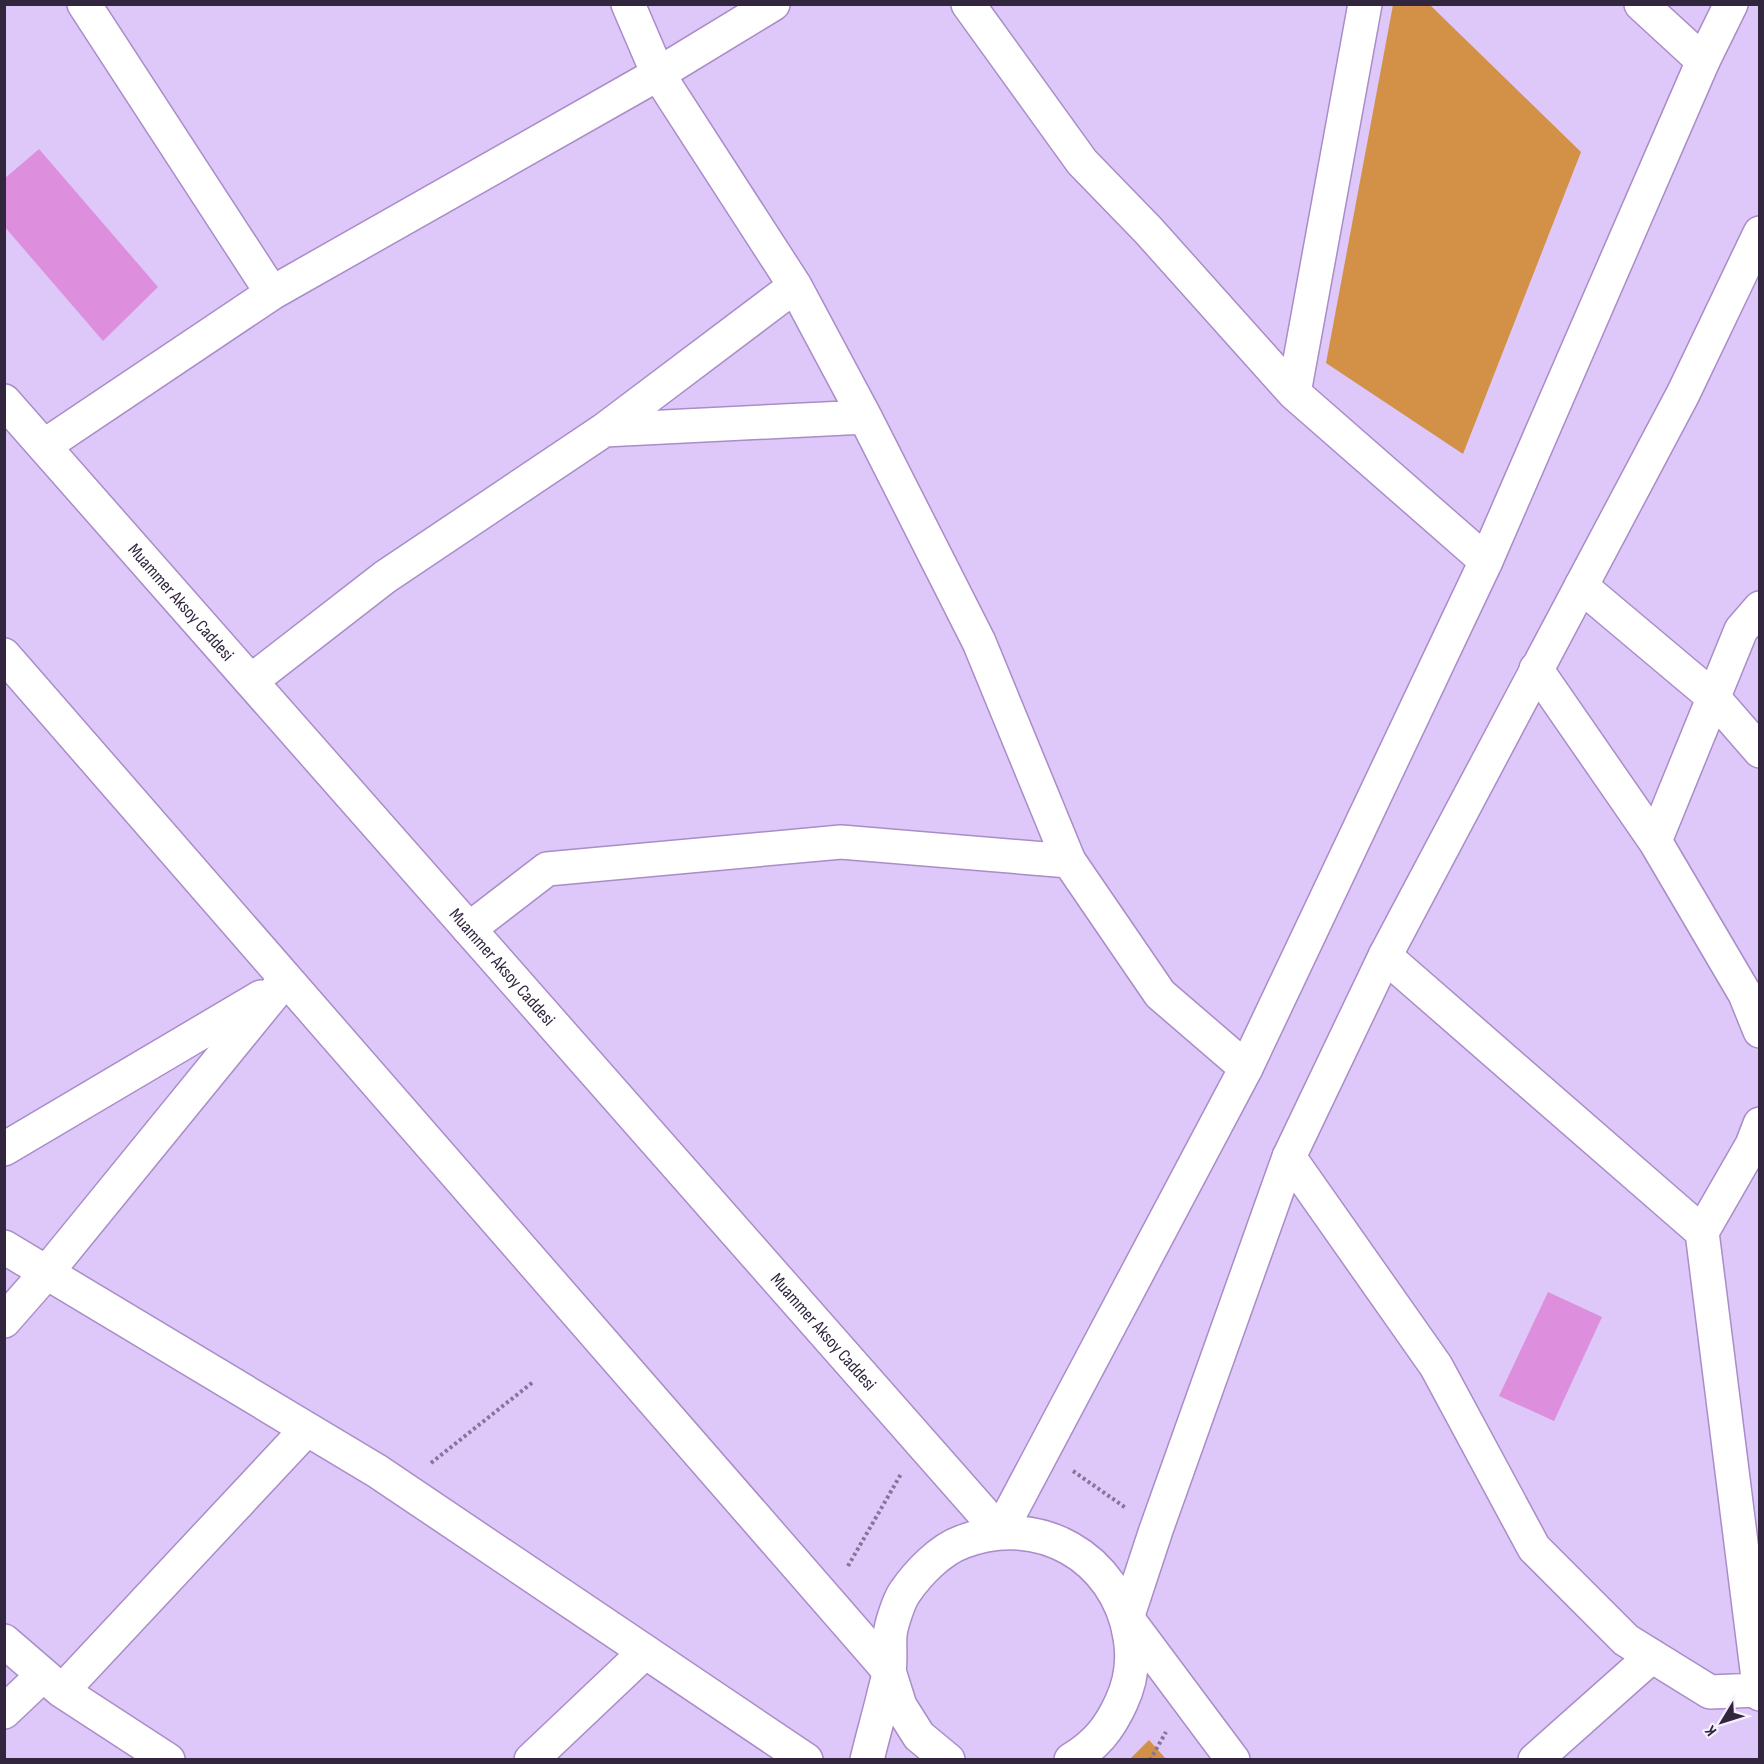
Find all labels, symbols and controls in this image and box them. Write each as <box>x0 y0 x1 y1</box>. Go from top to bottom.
street label: Muammer Aksoy Caddesi <box>124 540 238 665</box>
street label: Muammer Aksoy Caddesi <box>445 904 559 1030</box>
street label: Muammer Aksoy Caddesi <box>766 1269 880 1395</box>
north arrow <box>1692 1692 1752 1752</box>
text: K <box>1701 1721 1721 1739</box>

